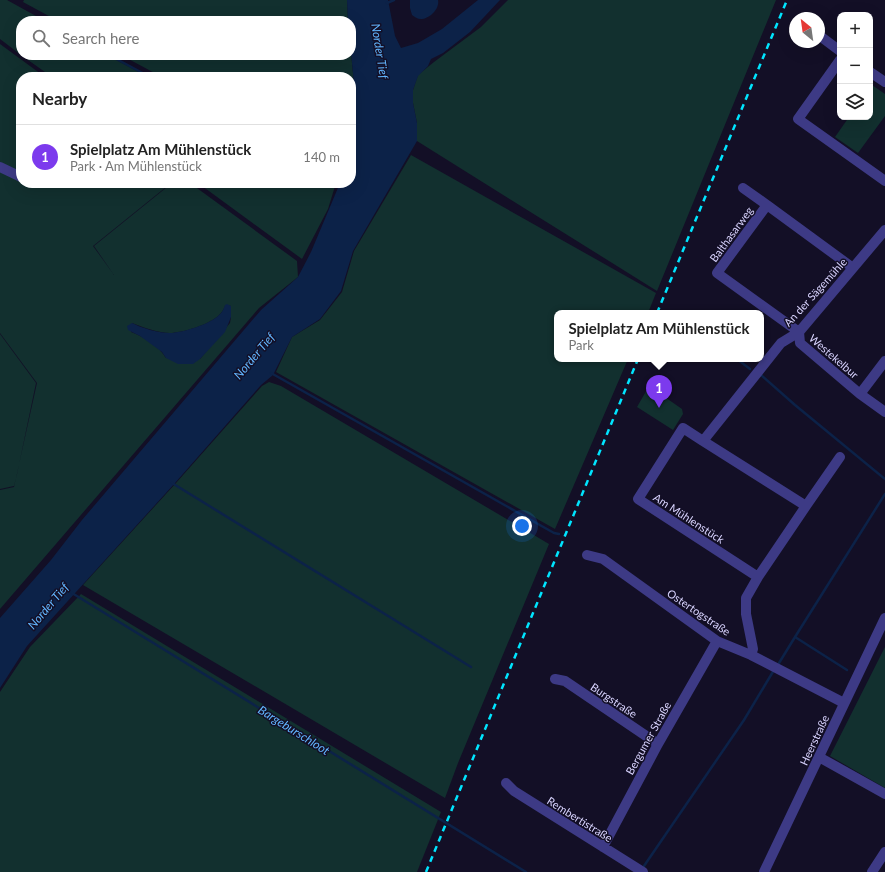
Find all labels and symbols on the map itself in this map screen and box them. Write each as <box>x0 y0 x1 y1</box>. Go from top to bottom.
north arrow <box>789 12 825 48</box>
water label: Norder Tief <box>368 22 392 81</box>
street label: Balthasarweg <box>707 204 756 264</box>
street label: An der Sägemühle <box>781 255 849 329</box>
water label: Norder Tief <box>230 329 278 382</box>
street label: Westekelbur <box>807 331 861 381</box>
pin: 1 <box>646 375 672 408</box>
street label: Am Mühlenstück <box>651 490 727 546</box>
your location <box>512 516 532 536</box>
water label: Norder Tief <box>24 579 72 632</box>
street label: Ostertogstraße <box>665 586 733 638</box>
street label: Burgstraße <box>588 680 640 720</box>
street label: Bergumer Straße <box>623 699 673 777</box>
water label: Bargeburschloot <box>256 702 333 758</box>
street label: Heerstraße <box>797 713 831 767</box>
street label: Rembertistraße <box>545 794 615 844</box>

